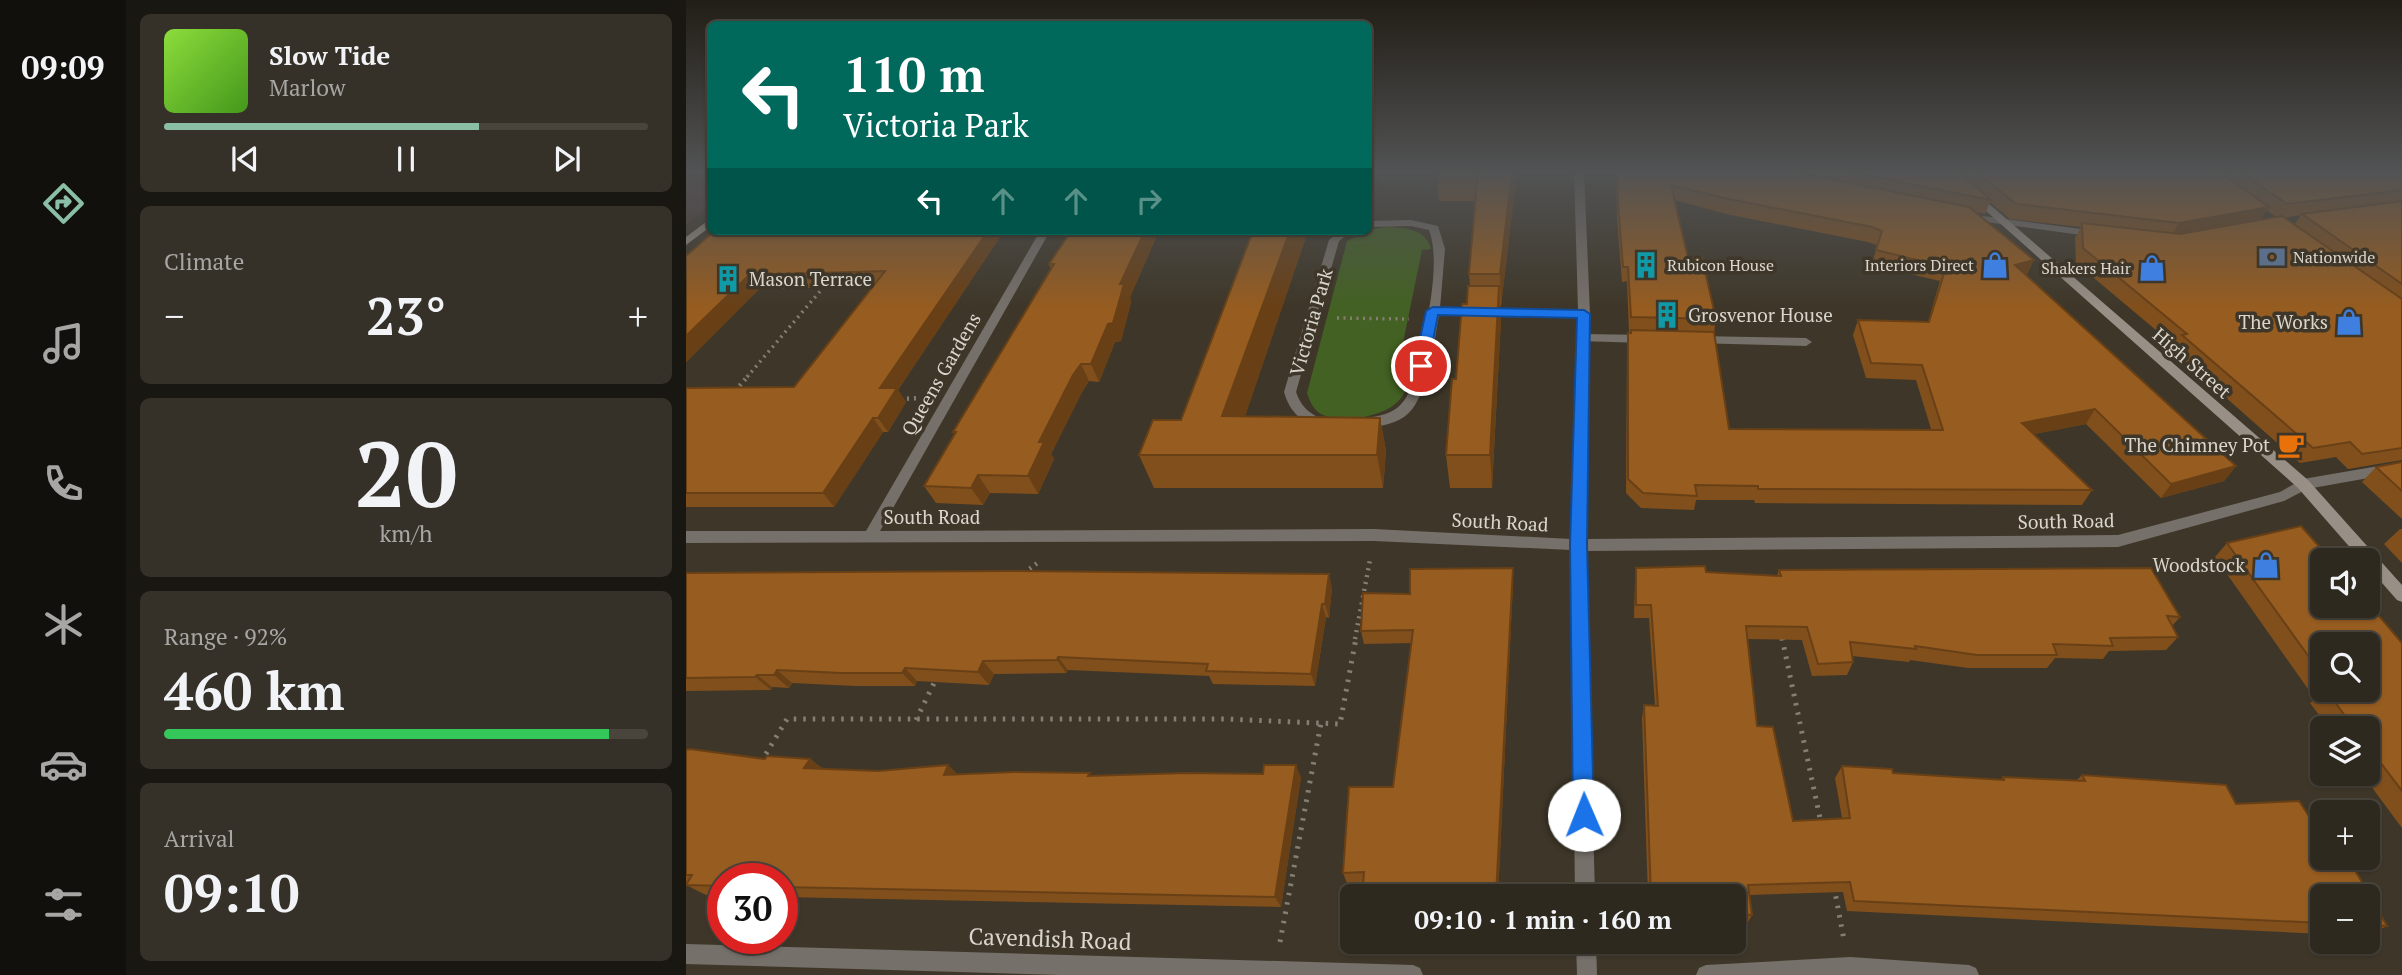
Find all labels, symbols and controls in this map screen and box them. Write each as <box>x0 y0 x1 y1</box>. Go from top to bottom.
text: Slow Tide <box>269 38 390 72</box>
text: 110 m <box>843 41 985 106</box>
text: 09:09 <box>21 46 105 88</box>
icon: left <box>728 49 819 140</box>
text: Marlow <box>269 72 346 103</box>
text: Victoria Park <box>843 104 1029 146</box>
icon: previous <box>226 140 264 178</box>
icon: pause <box>387 140 425 178</box>
icon: next <box>548 140 586 178</box>
icon: directions <box>39 179 88 228</box>
icon: left <box>911 182 949 220</box>
icon: ahead <box>984 182 1022 220</box>
icon: ahead <box>1057 182 1095 220</box>
icon: right <box>1130 182 1168 220</box>
bank icon: Nationwide <box>2257 242 2287 272</box>
text: Climate <box>164 246 244 277</box>
place label: Nationwide <box>2293 246 2375 268</box>
building icon: Rubicon House <box>1631 250 1661 280</box>
shop icon: Interiors Direct <box>1980 250 2010 280</box>
shop icon: Shakers Hair <box>2137 253 2167 283</box>
place label: Rubicon House <box>1667 254 1774 276</box>
place label: Interiors Direct <box>1864 254 1974 276</box>
place label: Shakers Hair <box>2041 257 2132 279</box>
building icon: Mason Terrace <box>713 264 743 294</box>
street label: Victoria Park <box>1283 265 1338 378</box>
place label: Mason Terrace <box>749 266 872 291</box>
text: 23° <box>366 281 446 350</box>
text: − <box>164 291 184 341</box>
text: + <box>628 291 648 341</box>
building icon: Grosvenor House <box>1652 300 1682 330</box>
place label: Grosvenor House <box>1688 302 1833 327</box>
shop icon: The Works <box>2334 307 2364 337</box>
street label: Queens Gardens <box>895 308 986 440</box>
place label: The Works <box>2239 309 2328 334</box>
icon: music <box>39 319 88 368</box>
street label: High Street <box>2148 322 2237 404</box>
pin <box>1391 336 1451 396</box>
icon: arrive <box>1402 347 1440 385</box>
text: 20 <box>355 412 457 533</box>
cafe icon: The Chimney Pot <box>2276 430 2306 460</box>
place label: The Chimney Pot <box>2125 432 2270 457</box>
icon: phone <box>39 459 88 508</box>
street label: South Road <box>884 504 981 529</box>
street label: South Road <box>1451 506 1549 537</box>
street label: South Road <box>2017 507 2115 534</box>
text: km/h <box>379 518 433 549</box>
map controls <box>2310 548 2380 954</box>
button: sound <box>2310 548 2380 618</box>
shop icon: Woodstock <box>2251 550 2281 580</box>
place label: Woodstock <box>2152 552 2245 577</box>
icon: climate <box>39 600 88 649</box>
text: Range · 92% <box>164 621 287 652</box>
button: search <box>2310 632 2380 702</box>
text: 460 km <box>164 656 345 725</box>
button: layers <box>2310 716 2380 786</box>
icon: car <box>39 740 88 789</box>
position arrow <box>1547 778 1621 852</box>
button: + <box>2310 800 2380 870</box>
text: Arrival <box>164 823 235 854</box>
text: 09:10 <box>164 858 299 927</box>
speed limit sign: 30 <box>707 863 798 954</box>
icon: filters <box>39 880 88 929</box>
button: − <box>2310 884 2380 954</box>
text: 09:10 · 1 min · 160 m <box>1414 902 1672 936</box>
street label: Cavendish Road <box>968 920 1132 957</box>

